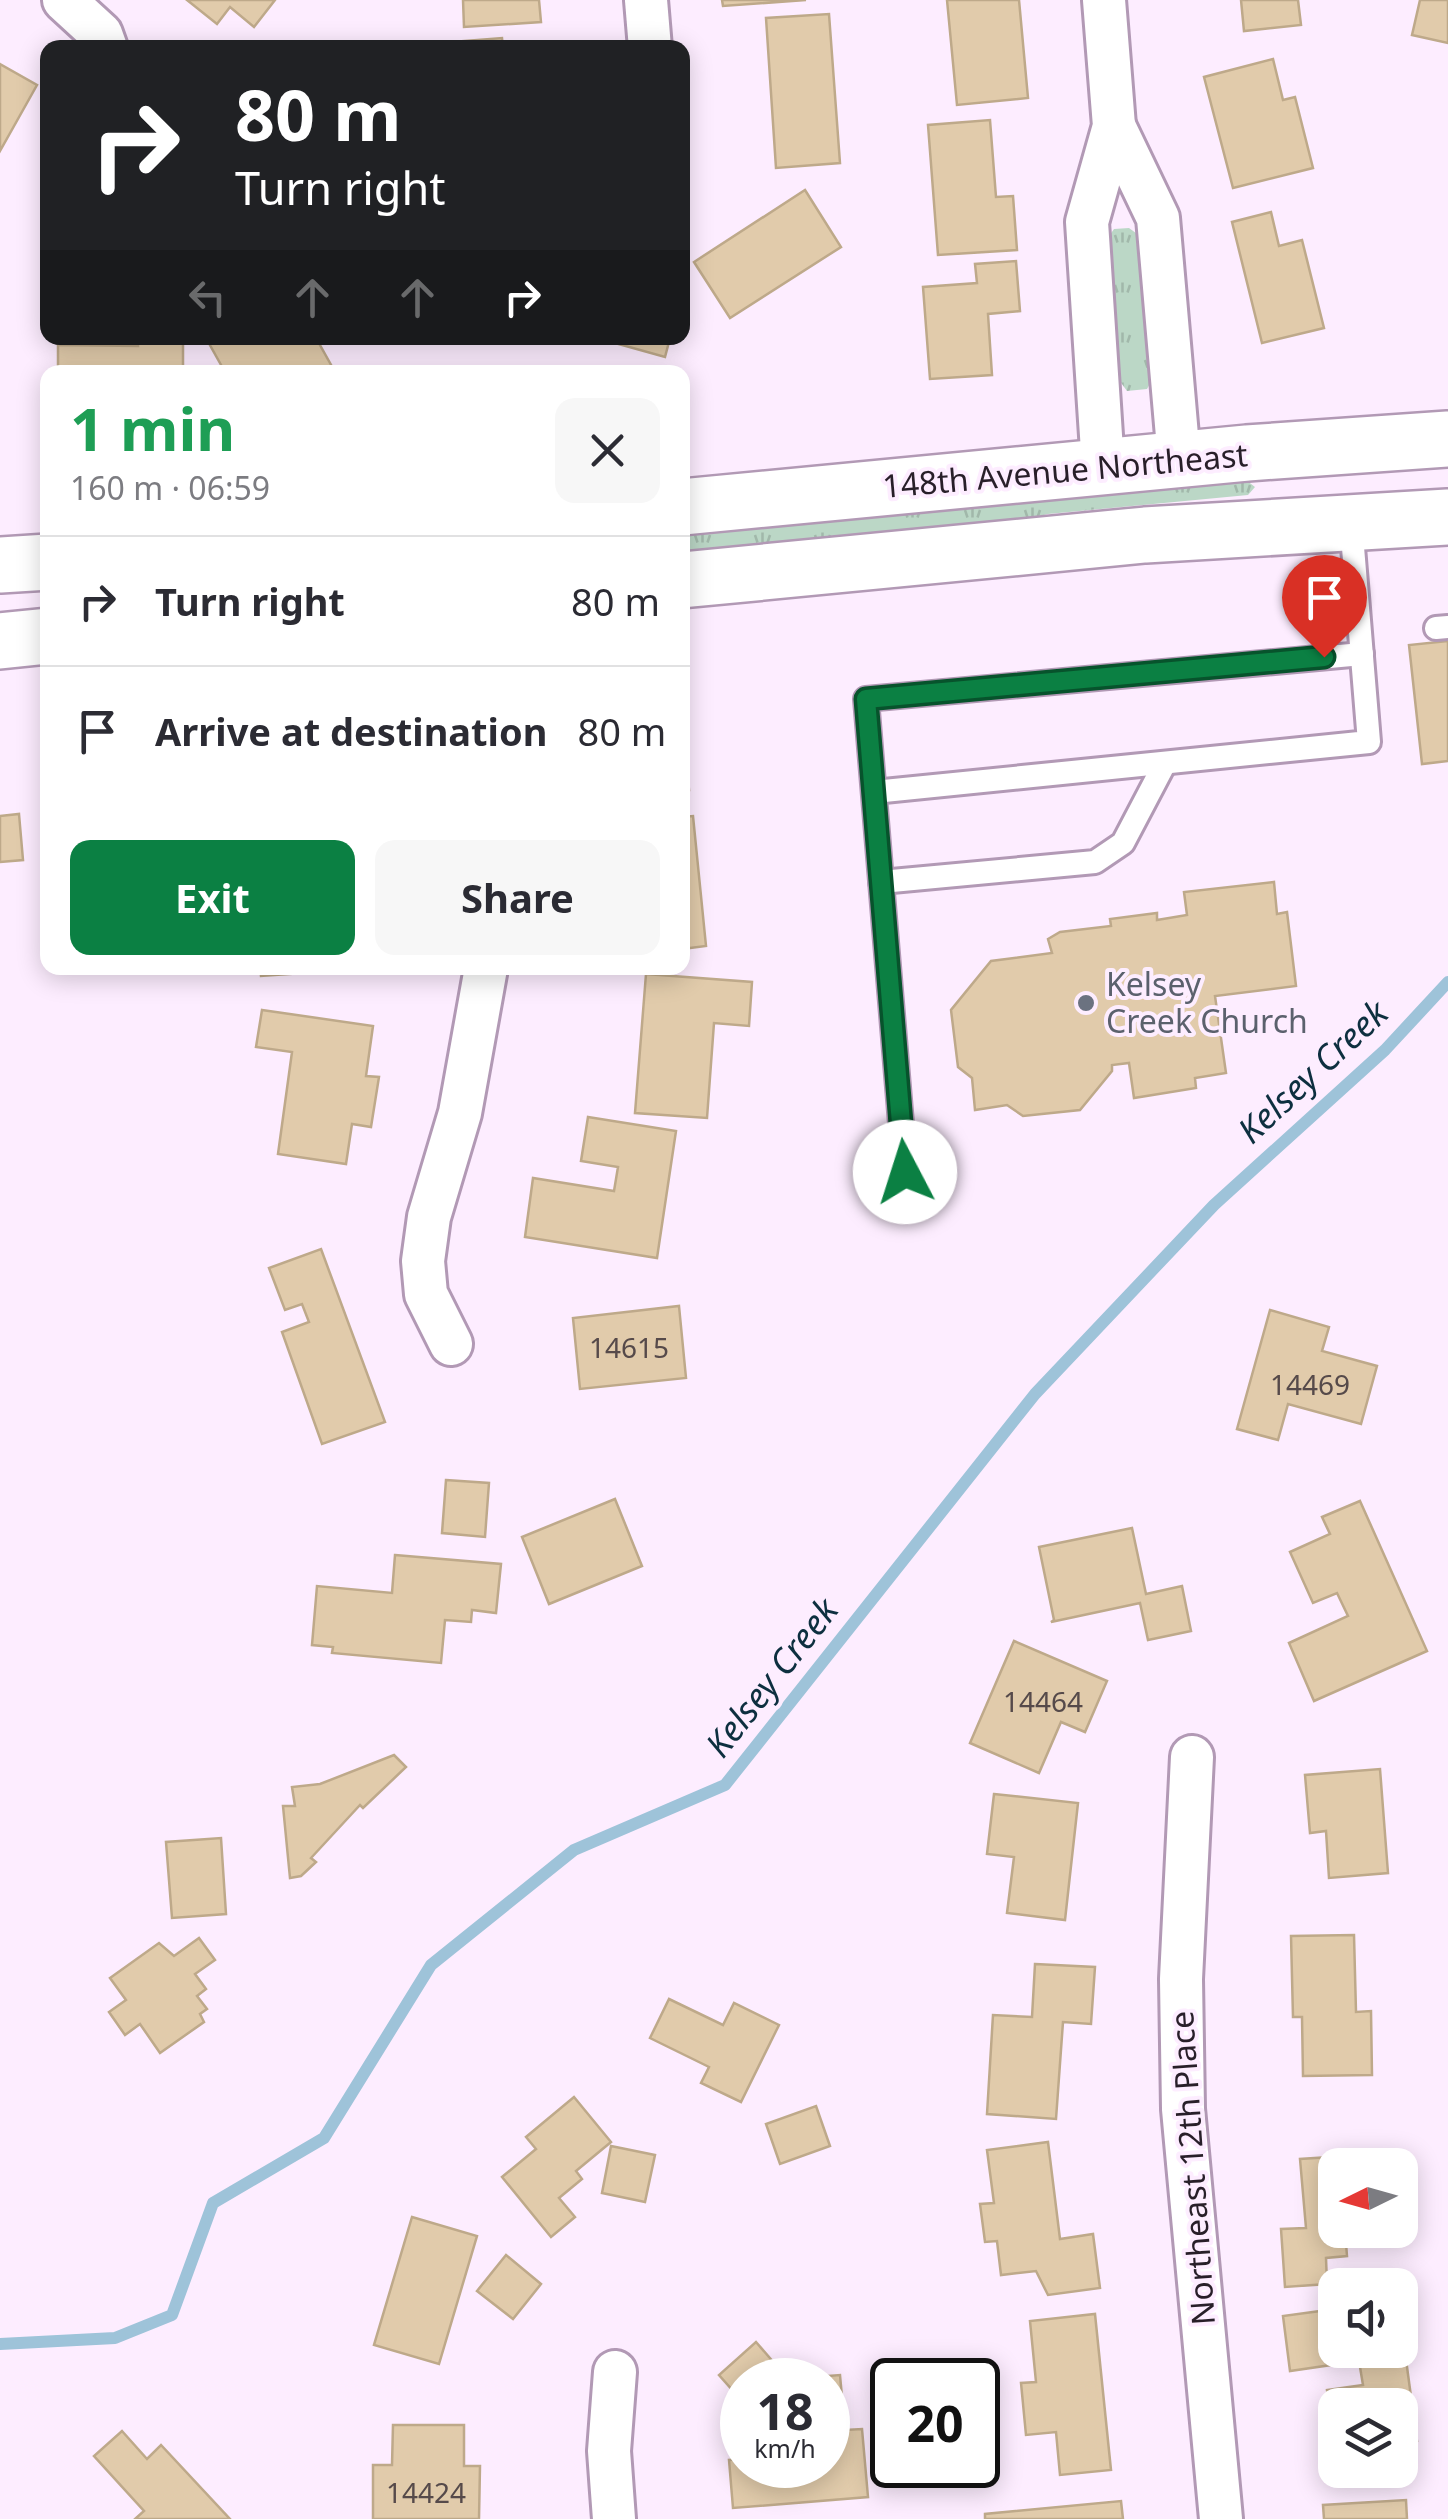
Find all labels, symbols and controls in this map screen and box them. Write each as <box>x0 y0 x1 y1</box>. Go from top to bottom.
text: 80 m <box>235 66 402 162</box>
icon: right <box>70 80 200 210</box>
text: Turn right <box>235 157 446 218</box>
icon: left <box>180 270 235 325</box>
icon: ahead <box>285 270 340 325</box>
icon: ahead <box>390 270 445 325</box>
icon: right <box>495 270 550 325</box>
text: 1 min <box>70 387 235 469</box>
button: close <box>555 398 660 503</box>
street label: 148th Avenue Northeast <box>881 432 1249 507</box>
text: 160 m · 06:59 <box>70 466 270 509</box>
pin <box>1282 555 1367 658</box>
icon: arrive <box>1297 570 1352 625</box>
icon: right <box>70 574 125 629</box>
text: Turn right <box>155 575 345 627</box>
text: 80 m <box>571 575 660 627</box>
icon: arrive <box>70 704 125 759</box>
text: Arrive at destination <box>155 705 547 757</box>
text: 80 m <box>577 705 666 757</box>
button: Exit <box>70 840 355 955</box>
button: Share <box>375 840 660 955</box>
place label: Kelsey Creek Church <box>1106 962 1308 1042</box>
water label: Kelsey Creek <box>1227 988 1399 1153</box>
marker: Kelsey Creek Church <box>1075 992 1097 1014</box>
position arrow <box>853 1120 957 1224</box>
house number: 14615 <box>589 1328 669 1366</box>
house number: 14469 <box>1270 1365 1350 1403</box>
water label: Kelsey Creek <box>694 1587 849 1766</box>
house number: 14464 <box>1003 1682 1083 1720</box>
street label: Northeast 12th Place <box>1159 2010 1224 2327</box>
north arrow <box>1318 2148 1418 2248</box>
map controls <box>1318 2148 1418 2488</box>
button: sound <box>1318 2268 1418 2368</box>
speed limit sign: 20 <box>870 2358 1000 2488</box>
text: 18 <box>756 2377 814 2445</box>
button: layers <box>1318 2388 1418 2488</box>
text: km/h <box>754 2431 816 2465</box>
house number: 14424 <box>386 2473 466 2511</box>

